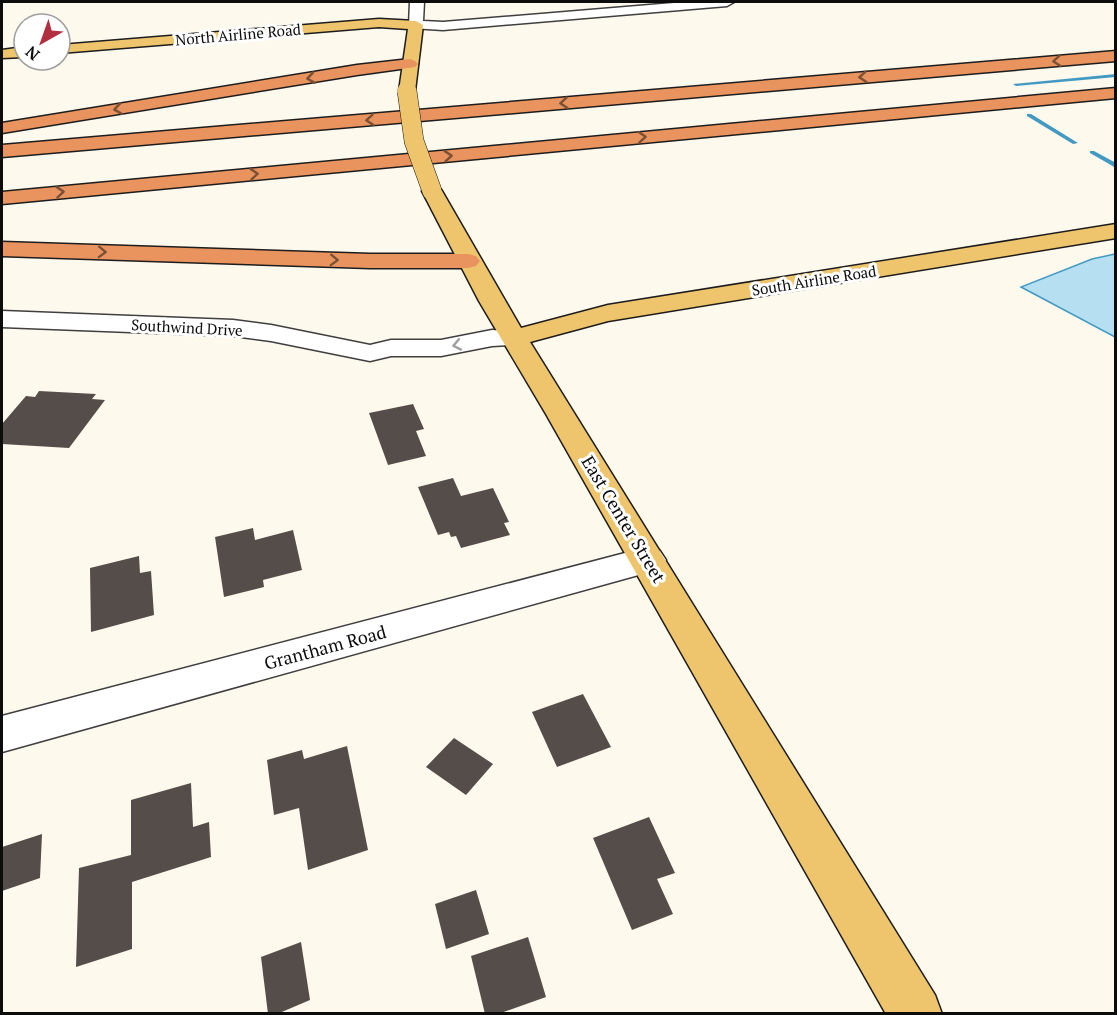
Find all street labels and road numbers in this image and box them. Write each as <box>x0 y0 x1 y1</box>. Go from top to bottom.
street label: North Airline Road <box>174 19 302 49</box>
street label: South Airline Road <box>750 260 878 300</box>
street label: Southwind Drive <box>131 314 243 340</box>
street label: East Center Street <box>577 451 672 587</box>
street label: Grantham Road <box>261 619 389 675</box>

